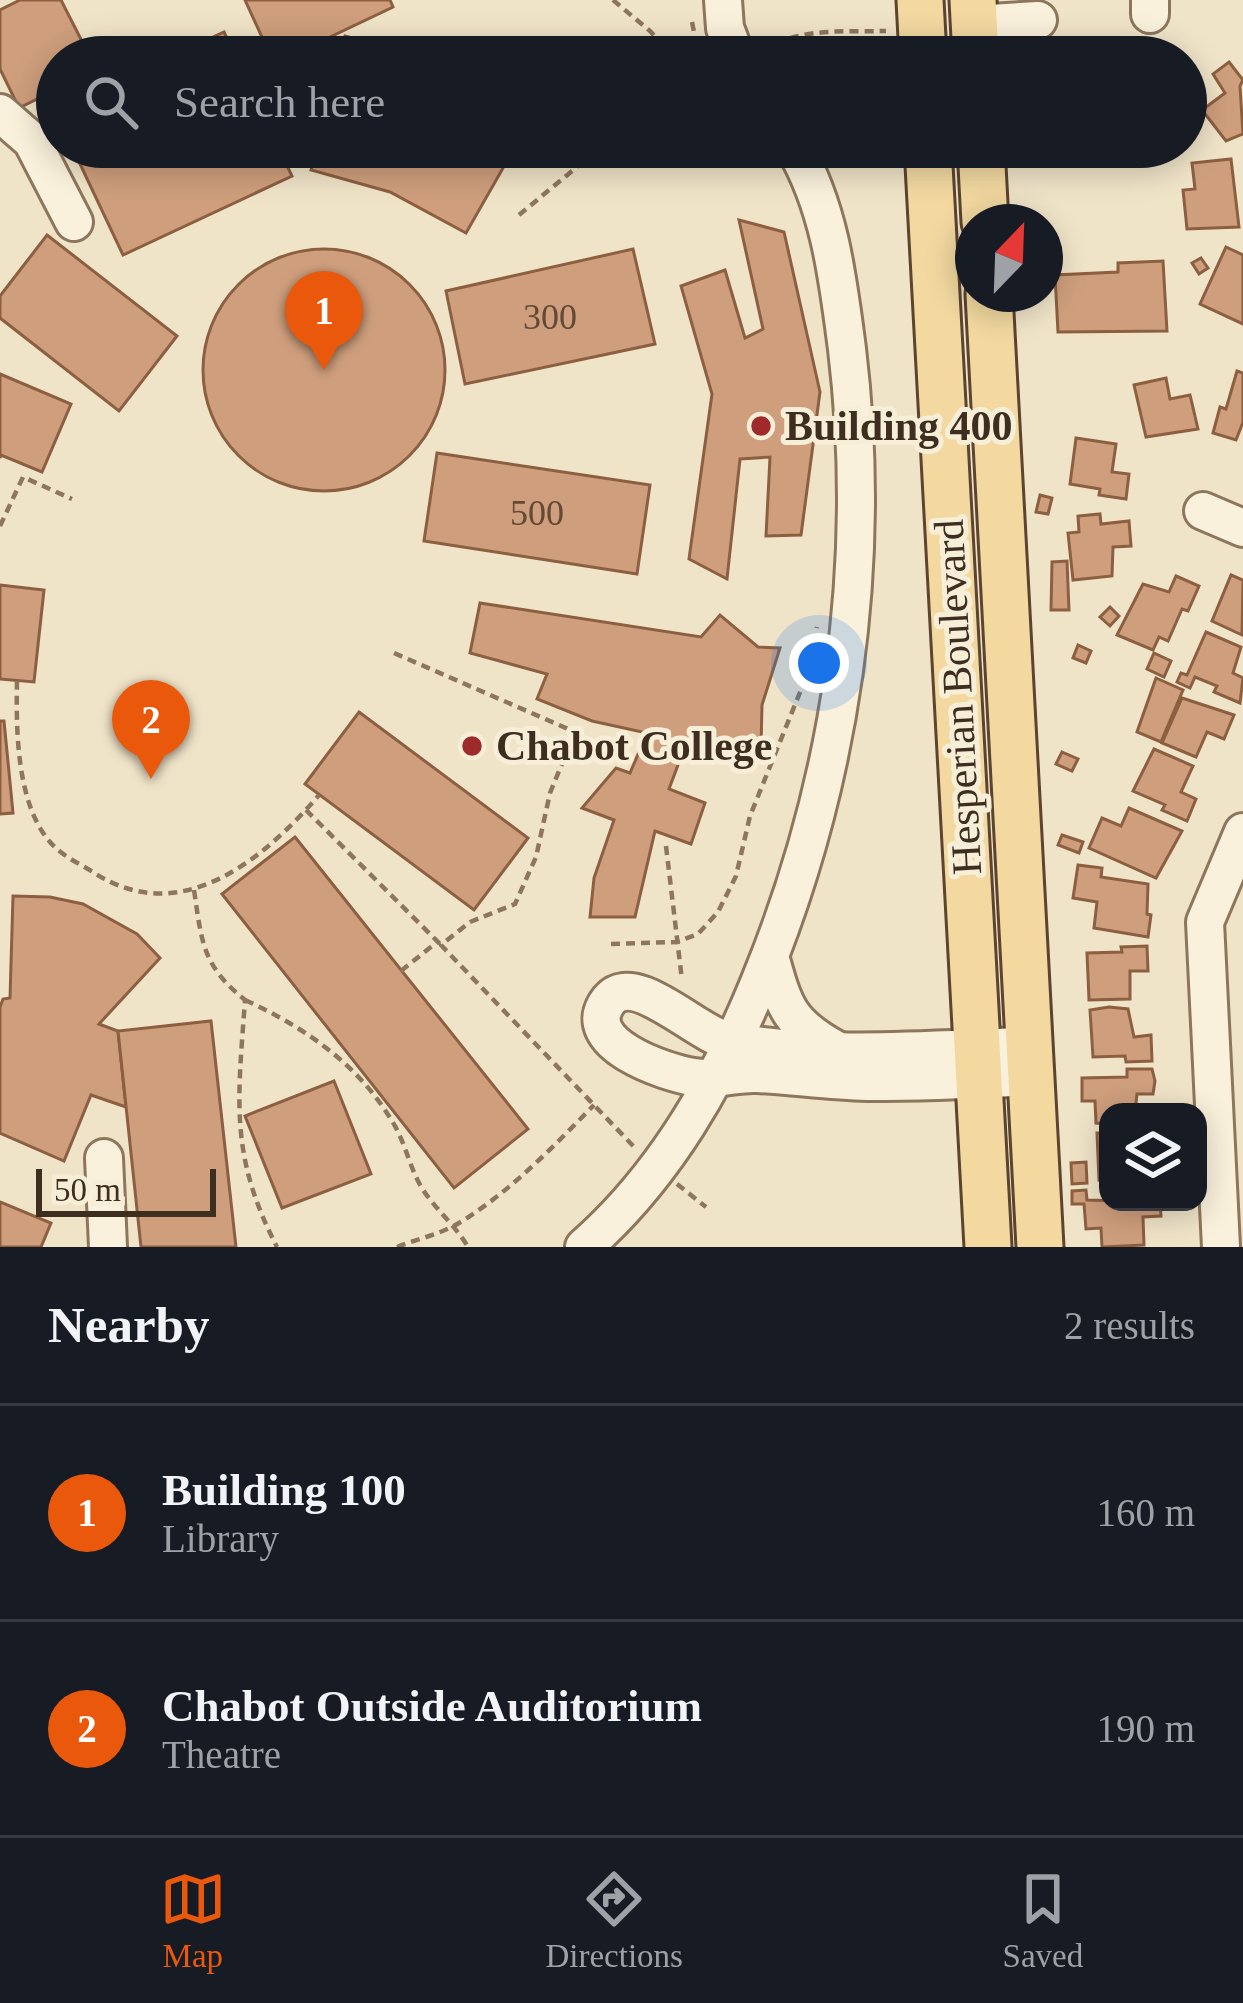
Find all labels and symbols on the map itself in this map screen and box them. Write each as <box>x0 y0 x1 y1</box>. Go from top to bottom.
north arrow <box>955 204 1063 312</box>
pin: 1 <box>285 271 363 370</box>
house number: 300 <box>523 297 577 337</box>
place label: Building 400 <box>785 403 1013 449</box>
marker: Building 400 <box>748 413 774 439</box>
house number: 500 <box>510 493 564 533</box>
street label: Hesperian Boulevard <box>926 518 990 876</box>
your location <box>789 633 849 693</box>
pin: 2 <box>112 680 190 779</box>
place label: Chabot College <box>496 723 773 769</box>
marker: Chabot College <box>459 733 485 759</box>
scale bar <box>36 1163 216 1216</box>

